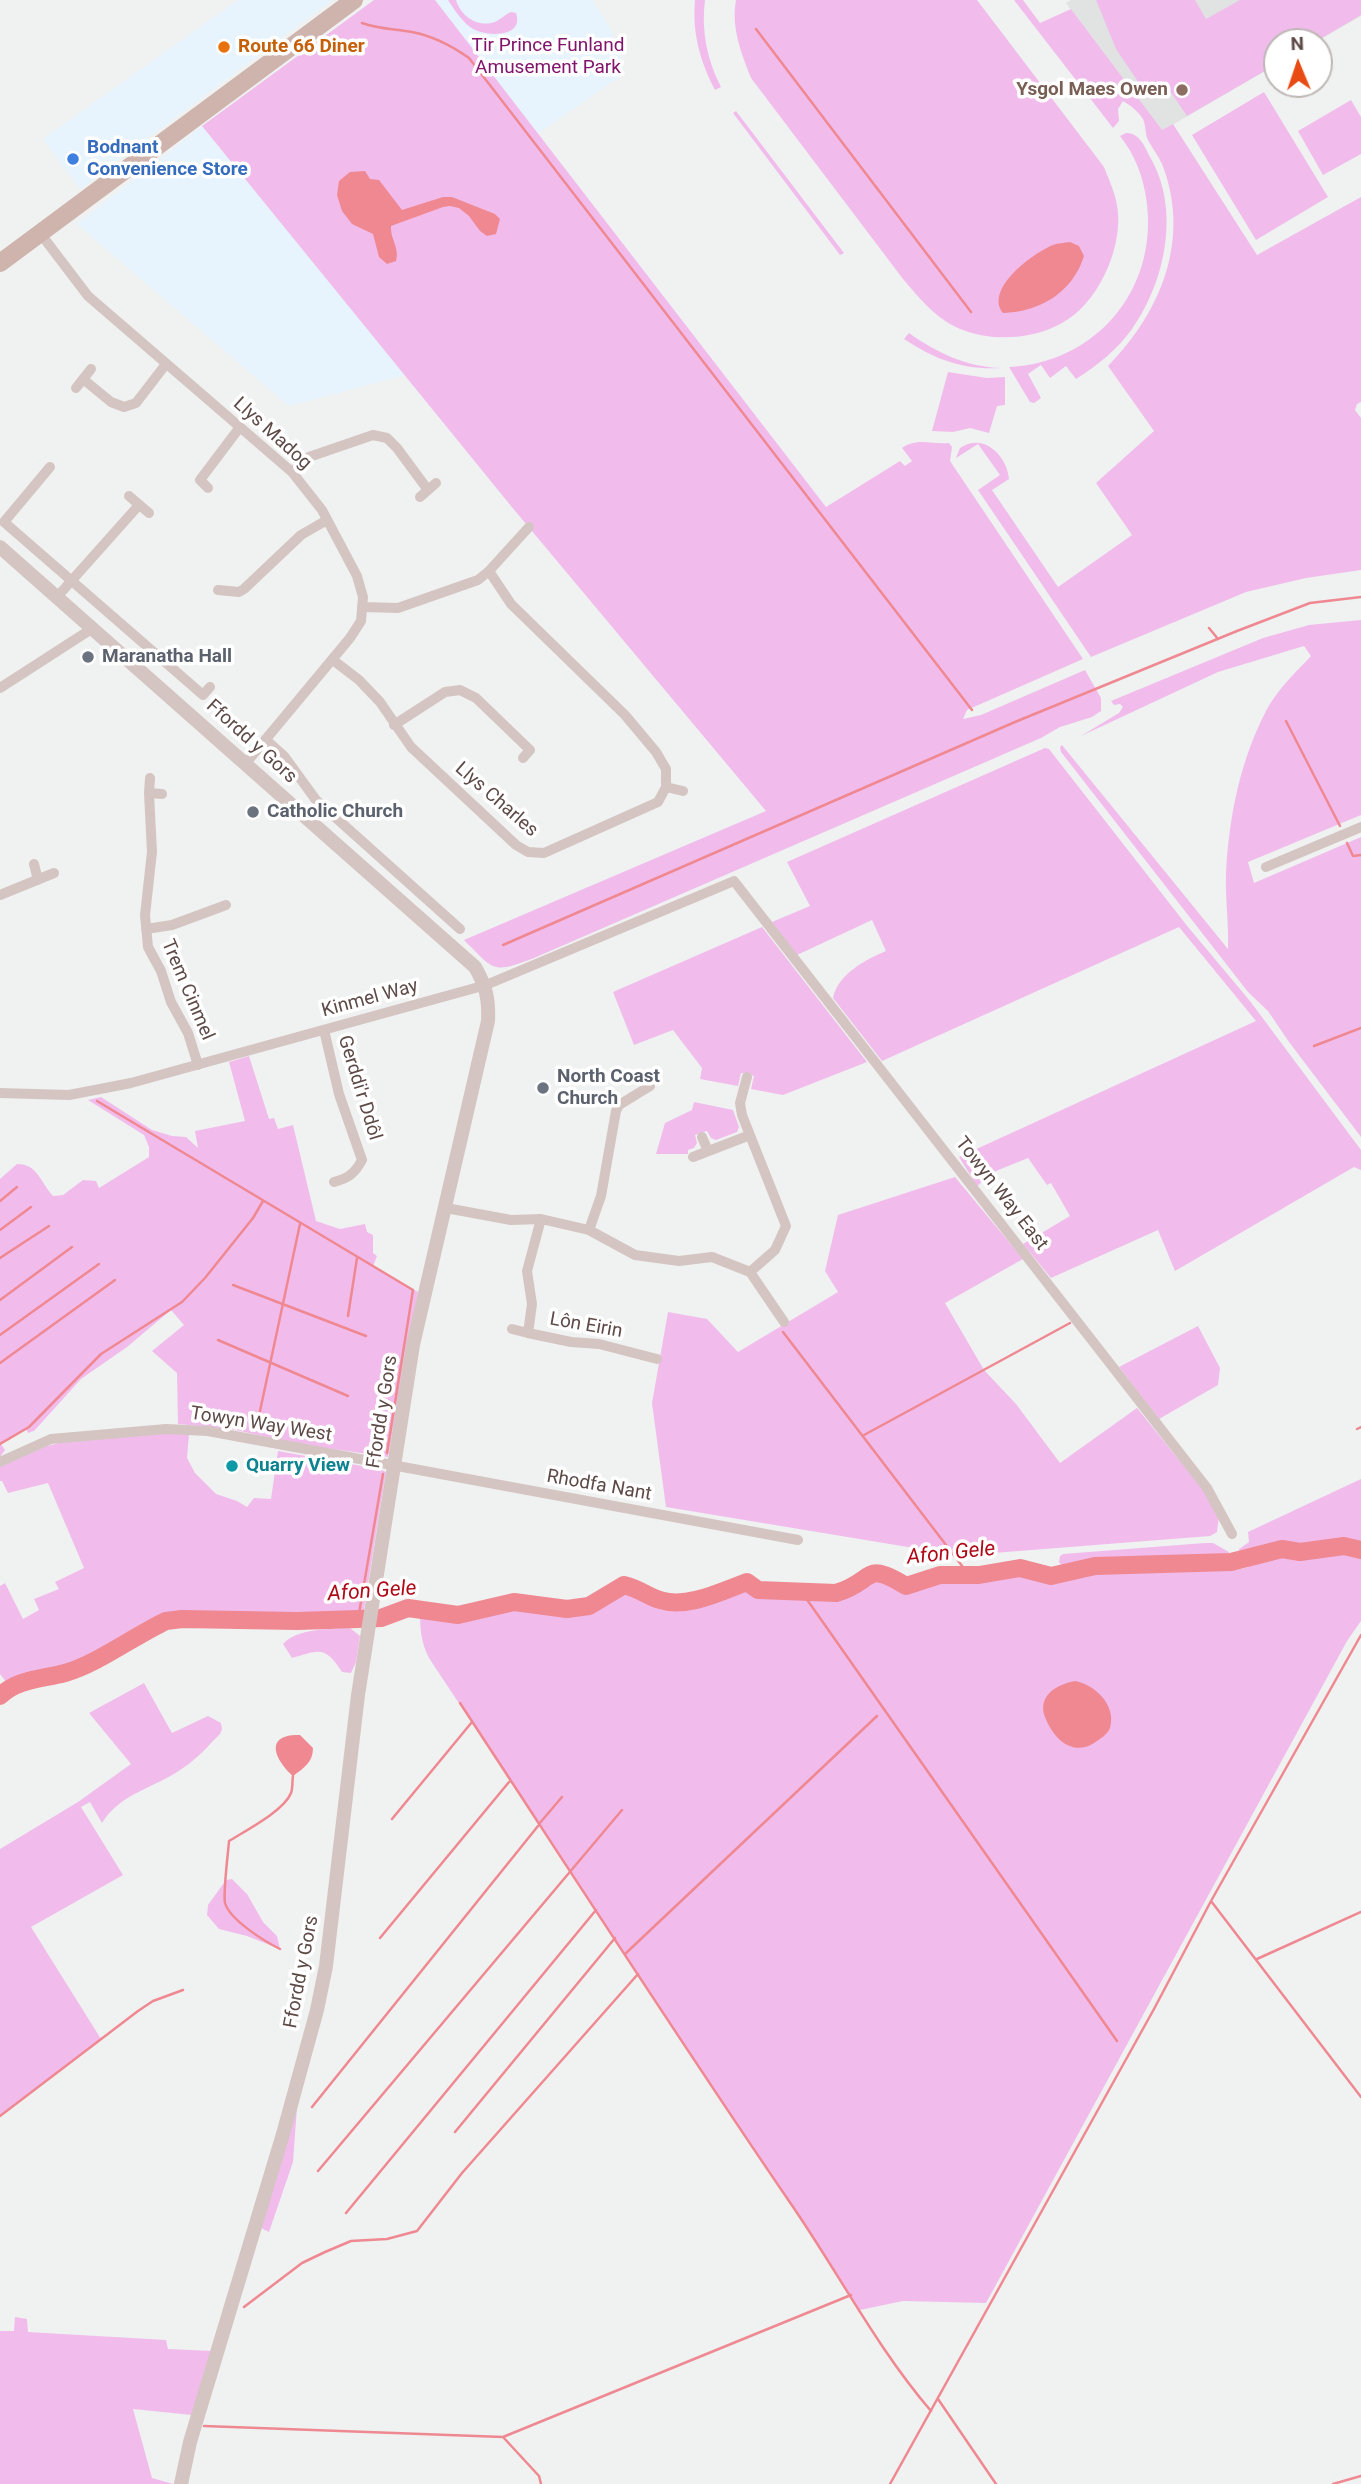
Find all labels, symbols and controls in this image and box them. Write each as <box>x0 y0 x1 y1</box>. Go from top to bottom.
north arrow <box>1263 28 1333 98</box>
text: N <box>1290 32 1304 55</box>
park label: Tir Prince Funland Amusement Park <box>472 35 624 79</box>
place label: Route 66 Diner <box>238 36 365 58</box>
marker: Route 66 Diner <box>216 39 232 55</box>
place label: Ysgol Maes Owen <box>1016 79 1168 101</box>
marker: Ysgol Maes Owen <box>1174 82 1190 98</box>
place label: Bodnant Convenience Store <box>87 137 248 181</box>
marker: Bodnant Convenience Store <box>65 151 81 167</box>
street label: Llys Madog <box>228 393 316 475</box>
place label: Maranatha Hall <box>102 646 232 668</box>
marker: Maranatha Hall <box>80 649 96 665</box>
street label: Ffordd y Gors <box>201 695 301 789</box>
street label: Llys Charles <box>450 758 542 842</box>
place label: Catholic Church <box>267 801 403 823</box>
marker: Catholic Church <box>245 804 261 820</box>
street label: Trem Cinmel <box>156 936 218 1044</box>
street label: Kinmel Way <box>319 975 421 1023</box>
street label: Gerddi'r Ddôl <box>332 1033 386 1143</box>
place label: North Coast Church <box>557 1066 660 1110</box>
marker: North Coast Church <box>535 1080 551 1096</box>
street label: Towyn Way East <box>950 1133 1052 1255</box>
street label: Lôn Eirin <box>548 1308 624 1344</box>
street label: Ffordd y Gors <box>363 1354 403 1470</box>
street label: Towyn Way West <box>189 1403 333 1447</box>
place label: Quarry View <box>246 1455 350 1477</box>
marker: Quarry View <box>224 1458 240 1474</box>
street label: Rhodfa Nant <box>545 1466 653 1506</box>
water label: Afon Gele <box>906 1537 996 1571</box>
water label: Afon Gele <box>327 1576 417 1608</box>
street label: Ffordd y Gors <box>280 1914 324 2030</box>

